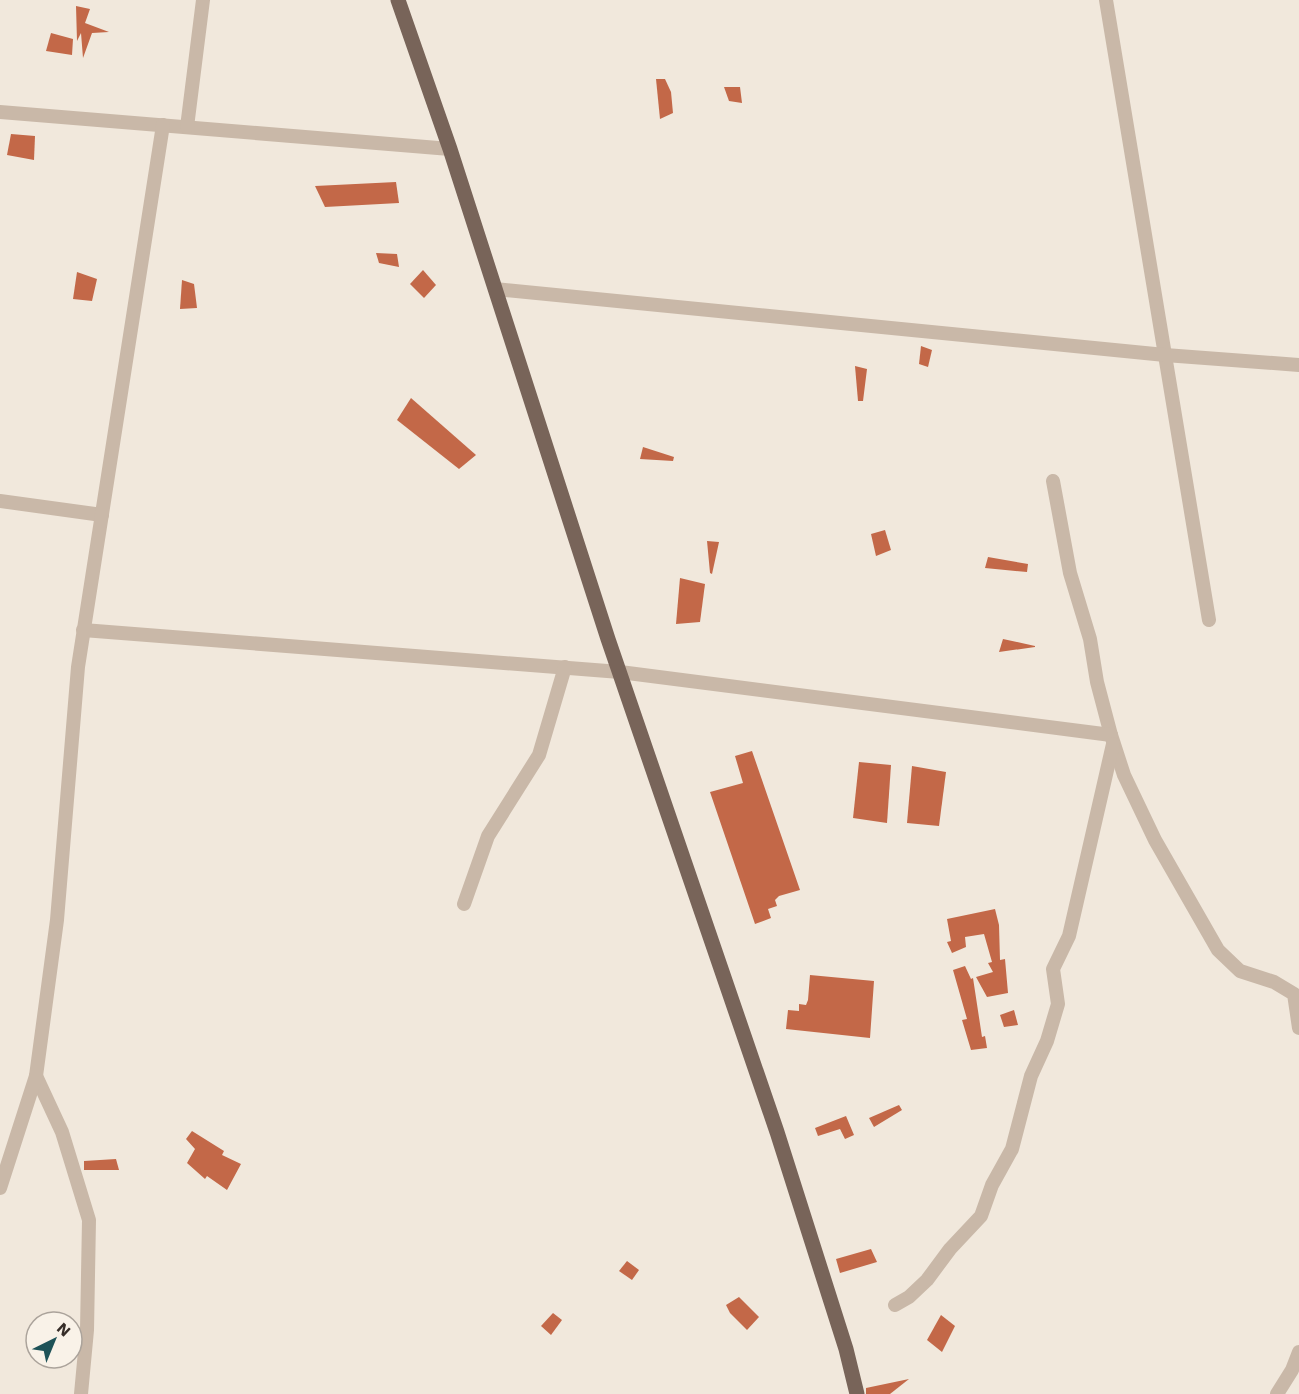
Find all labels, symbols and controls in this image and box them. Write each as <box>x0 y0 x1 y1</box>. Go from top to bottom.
north arrow <box>24 1310 84 1370</box>
text: N <box>53 1318 75 1340</box>

